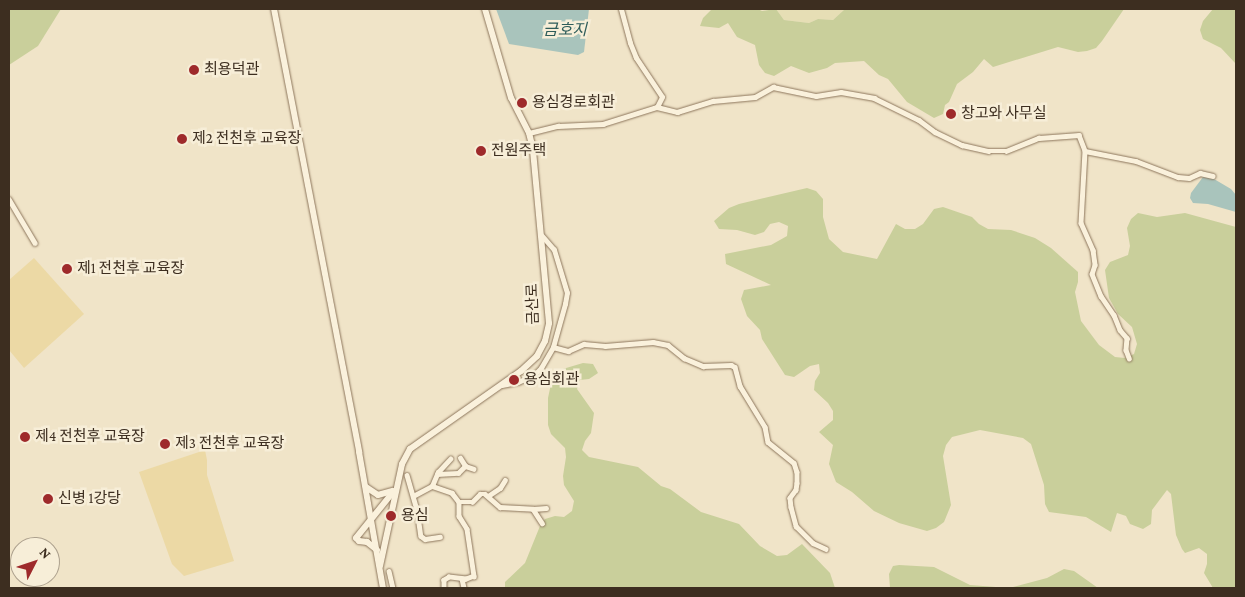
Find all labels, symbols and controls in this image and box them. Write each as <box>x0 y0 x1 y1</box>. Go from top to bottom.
water label: 금호지 <box>543 20 587 40</box>
place label: 최용덕관 <box>204 61 259 79</box>
marker: 최용덕관 <box>188 64 200 76</box>
place label: 용심경로회관 <box>532 94 615 112</box>
marker: 용심경로회관 <box>516 97 528 109</box>
place label: 창고와 사무실 <box>961 105 1047 123</box>
marker: 창고와 사무실 <box>945 108 957 120</box>
place label: 제2 전천후 교육장 <box>192 130 301 148</box>
marker: 제2 전천후 교육장 <box>176 133 188 145</box>
place label: 전원주택 <box>491 142 546 160</box>
marker: 전원주택 <box>475 145 487 157</box>
place label: 제1 전천후 교육장 <box>77 260 184 278</box>
marker: 제1 전천후 교육장 <box>61 263 73 275</box>
street label: 금산로 <box>523 283 543 325</box>
place label: 용심회관 <box>524 371 579 389</box>
marker: 용심회관 <box>508 374 520 386</box>
place label: 제4 전천후 교육장 <box>35 428 145 446</box>
marker: 제4 전천후 교육장 <box>19 431 31 443</box>
place label: 제3 전천후 교육장 <box>175 435 284 453</box>
marker: 제3 전천후 교육장 <box>159 438 171 450</box>
place label: 신병 1강당 <box>58 490 121 508</box>
marker: 신병 1강당 <box>42 493 54 505</box>
place label: 용심 <box>401 507 429 525</box>
marker: 용심 <box>385 510 397 522</box>
north arrow <box>10 537 60 587</box>
text: N <box>36 544 55 562</box>

